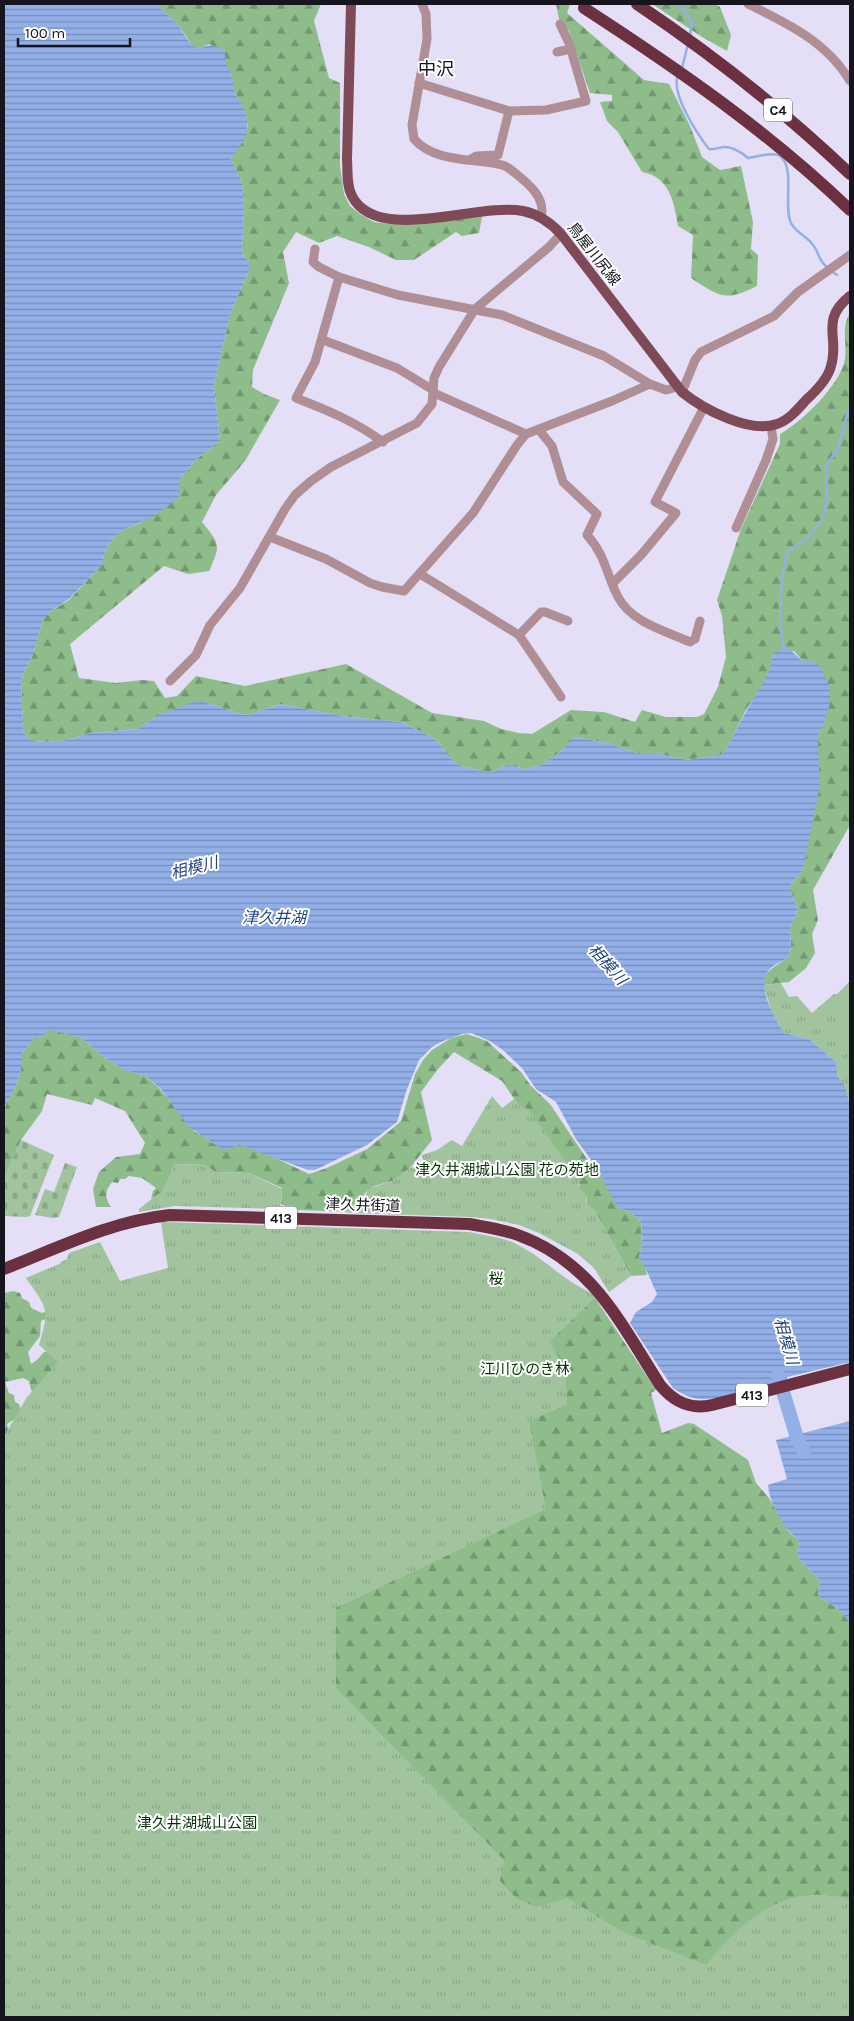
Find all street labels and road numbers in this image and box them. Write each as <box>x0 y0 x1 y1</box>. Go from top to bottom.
road number: C4 <box>764 98 792 122</box>
street label: 鳥屋川尻線 <box>564 219 624 289</box>
street label: 津久井街道 <box>325 1195 401 1215</box>
road number: 413 <box>265 1206 297 1230</box>
road number: 413 <box>736 1384 768 1406</box>

